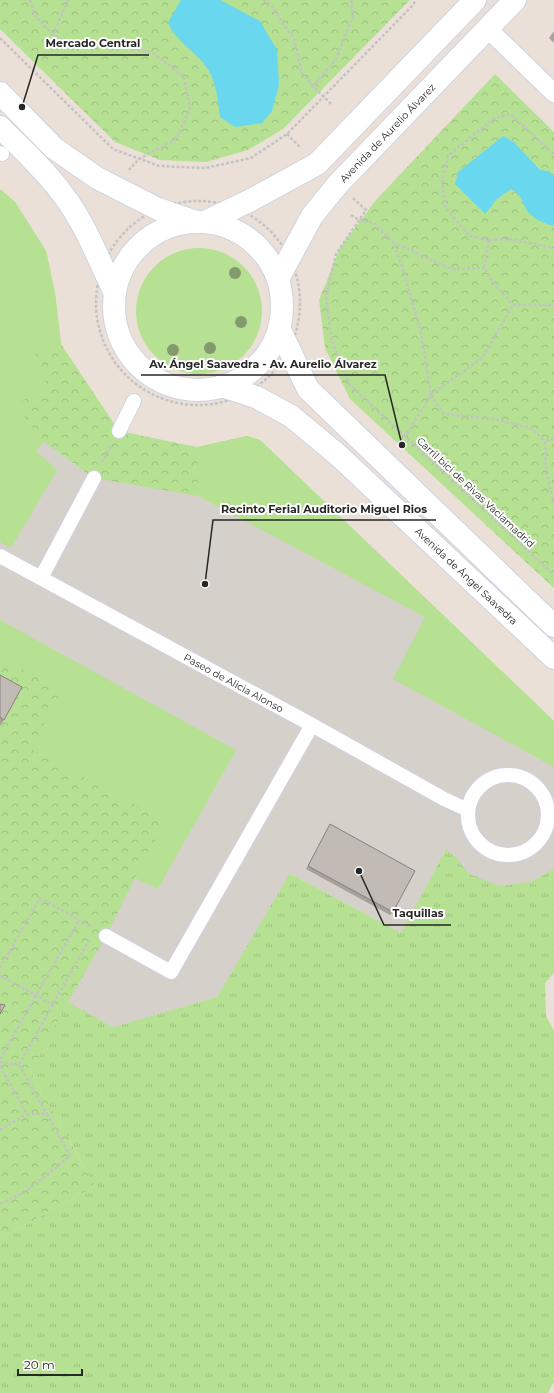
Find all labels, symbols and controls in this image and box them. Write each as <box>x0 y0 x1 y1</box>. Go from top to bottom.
callout: Mercado Central <box>38 32 149 55</box>
text: Mercado Central <box>46 36 140 50</box>
street label: Avenida de Aurelio Álvarez <box>337 81 438 185</box>
callout: Av. Ángel Saavedra - Av. Aurelio Álvarez <box>141 352 385 375</box>
text: Av. Ángel Saavedra - Av. Aurelio Álvarez <box>148 357 377 371</box>
street label: Carril bici de Rivas Vaciamadrid <box>414 434 537 550</box>
callout: Recinto Ferial Auditorio Miguel Rios <box>213 497 436 520</box>
text: Recinto Ferial Auditorio Miguel Rios <box>221 502 427 516</box>
street label: Avenida de Ángel Saavedra <box>412 525 520 628</box>
street label: Paseo de Alicia Alonso <box>181 651 286 715</box>
callout: Taquillas <box>384 902 451 925</box>
text: Taquillas <box>392 906 444 920</box>
scale bar <box>18 1351 82 1377</box>
text: 20 m <box>24 1357 55 1372</box>

